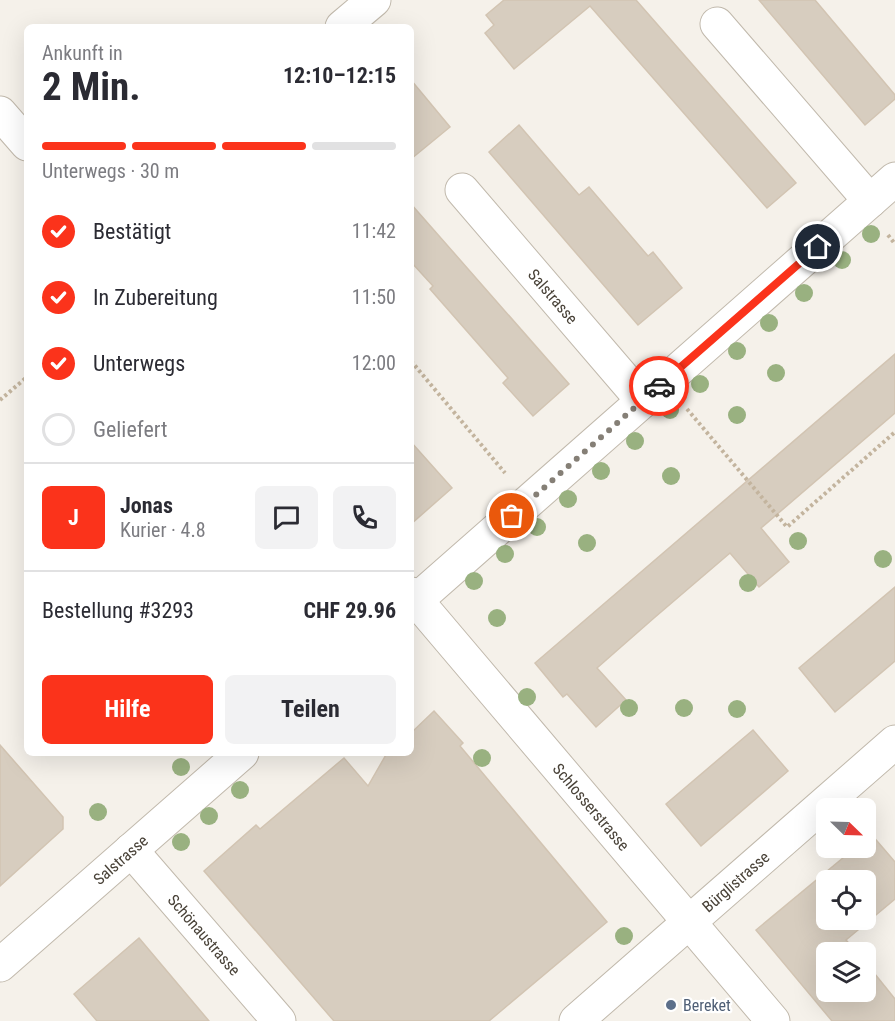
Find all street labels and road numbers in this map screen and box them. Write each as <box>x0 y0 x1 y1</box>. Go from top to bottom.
street label: Salstrasse <box>524 265 581 328</box>
street label: Schlosserstrasse <box>549 760 633 855</box>
street label: Salstrasse <box>90 831 152 889</box>
street label: Bürglistrasse <box>698 847 773 916</box>
street label: Schönaustrasse <box>164 891 244 979</box>

